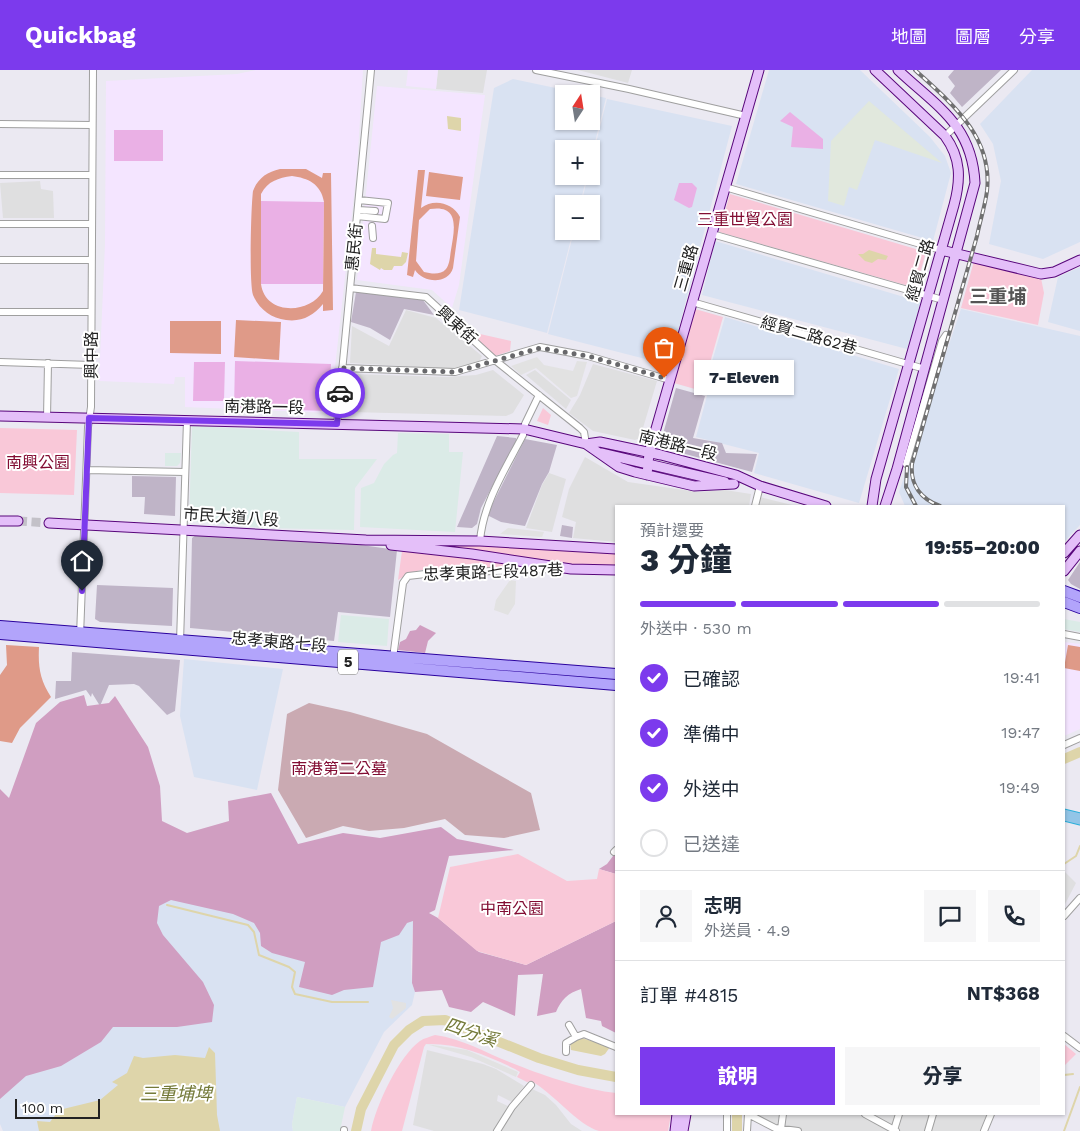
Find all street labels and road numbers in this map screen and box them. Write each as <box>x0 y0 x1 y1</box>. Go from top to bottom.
street label: 惠民街 <box>342 222 366 272</box>
street label: 經貿二路 <box>902 237 938 303</box>
street label: 三重路 <box>670 242 702 294</box>
street label: 興東街 <box>433 302 481 348</box>
street label: 經貿二路62巷 <box>759 312 859 358</box>
street label: 興中路 <box>82 331 101 379</box>
street label: 南港路一段 <box>224 397 304 417</box>
street label: 南港路一段 <box>637 426 719 464</box>
street label: 市民大道八段 <box>182 504 280 530</box>
street label: 忠孝東路七段487巷 <box>423 560 563 584</box>
street label: 忠孝東路七段 <box>230 628 328 656</box>
road number: 5 <box>338 650 358 674</box>

